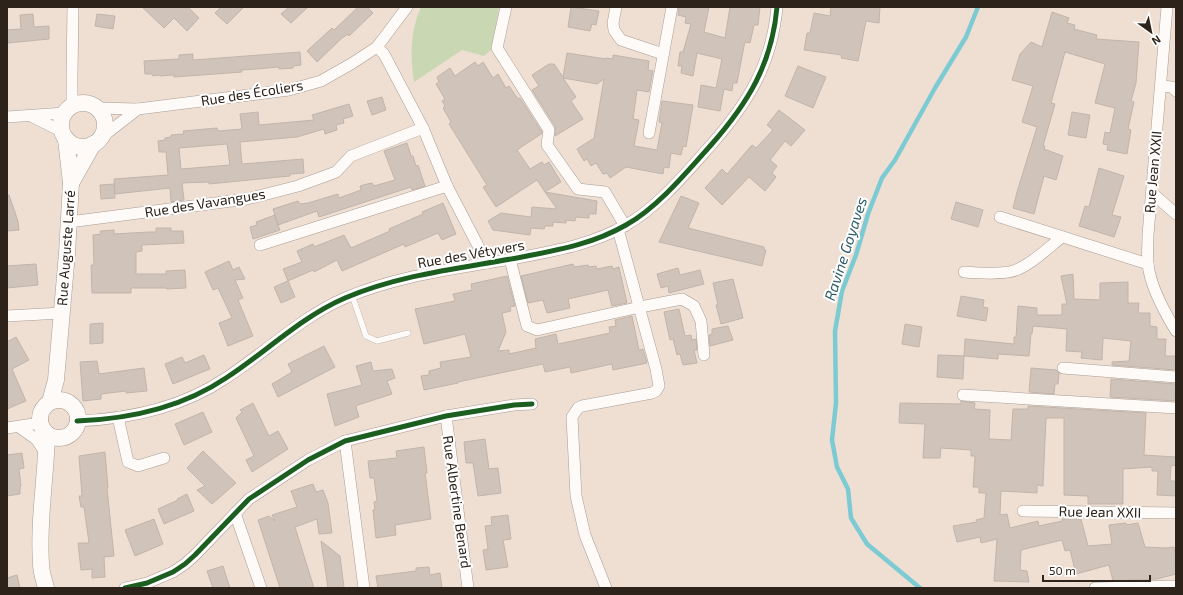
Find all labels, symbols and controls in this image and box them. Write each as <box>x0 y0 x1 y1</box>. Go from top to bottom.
north arrow <box>1131 12 1171 52</box>
text: N <box>1150 33 1164 48</box>
street label: Rue des Écoliers <box>200 76 304 109</box>
street label: Rue Jean XXII <box>1140 130 1165 214</box>
street label: Rue des Vavangues <box>143 185 267 220</box>
street label: Rue Auguste Larré <box>53 190 78 306</box>
water label: Ravine Goyaves <box>820 194 871 303</box>
street label: Rue des Vétyvers <box>416 236 526 271</box>
street label: Rue Albertine Benard <box>440 434 475 569</box>
street label: Rue Jean XXII <box>1059 502 1141 521</box>
scale bar <box>1043 557 1150 583</box>
text: 50 m <box>1049 563 1076 577</box>

